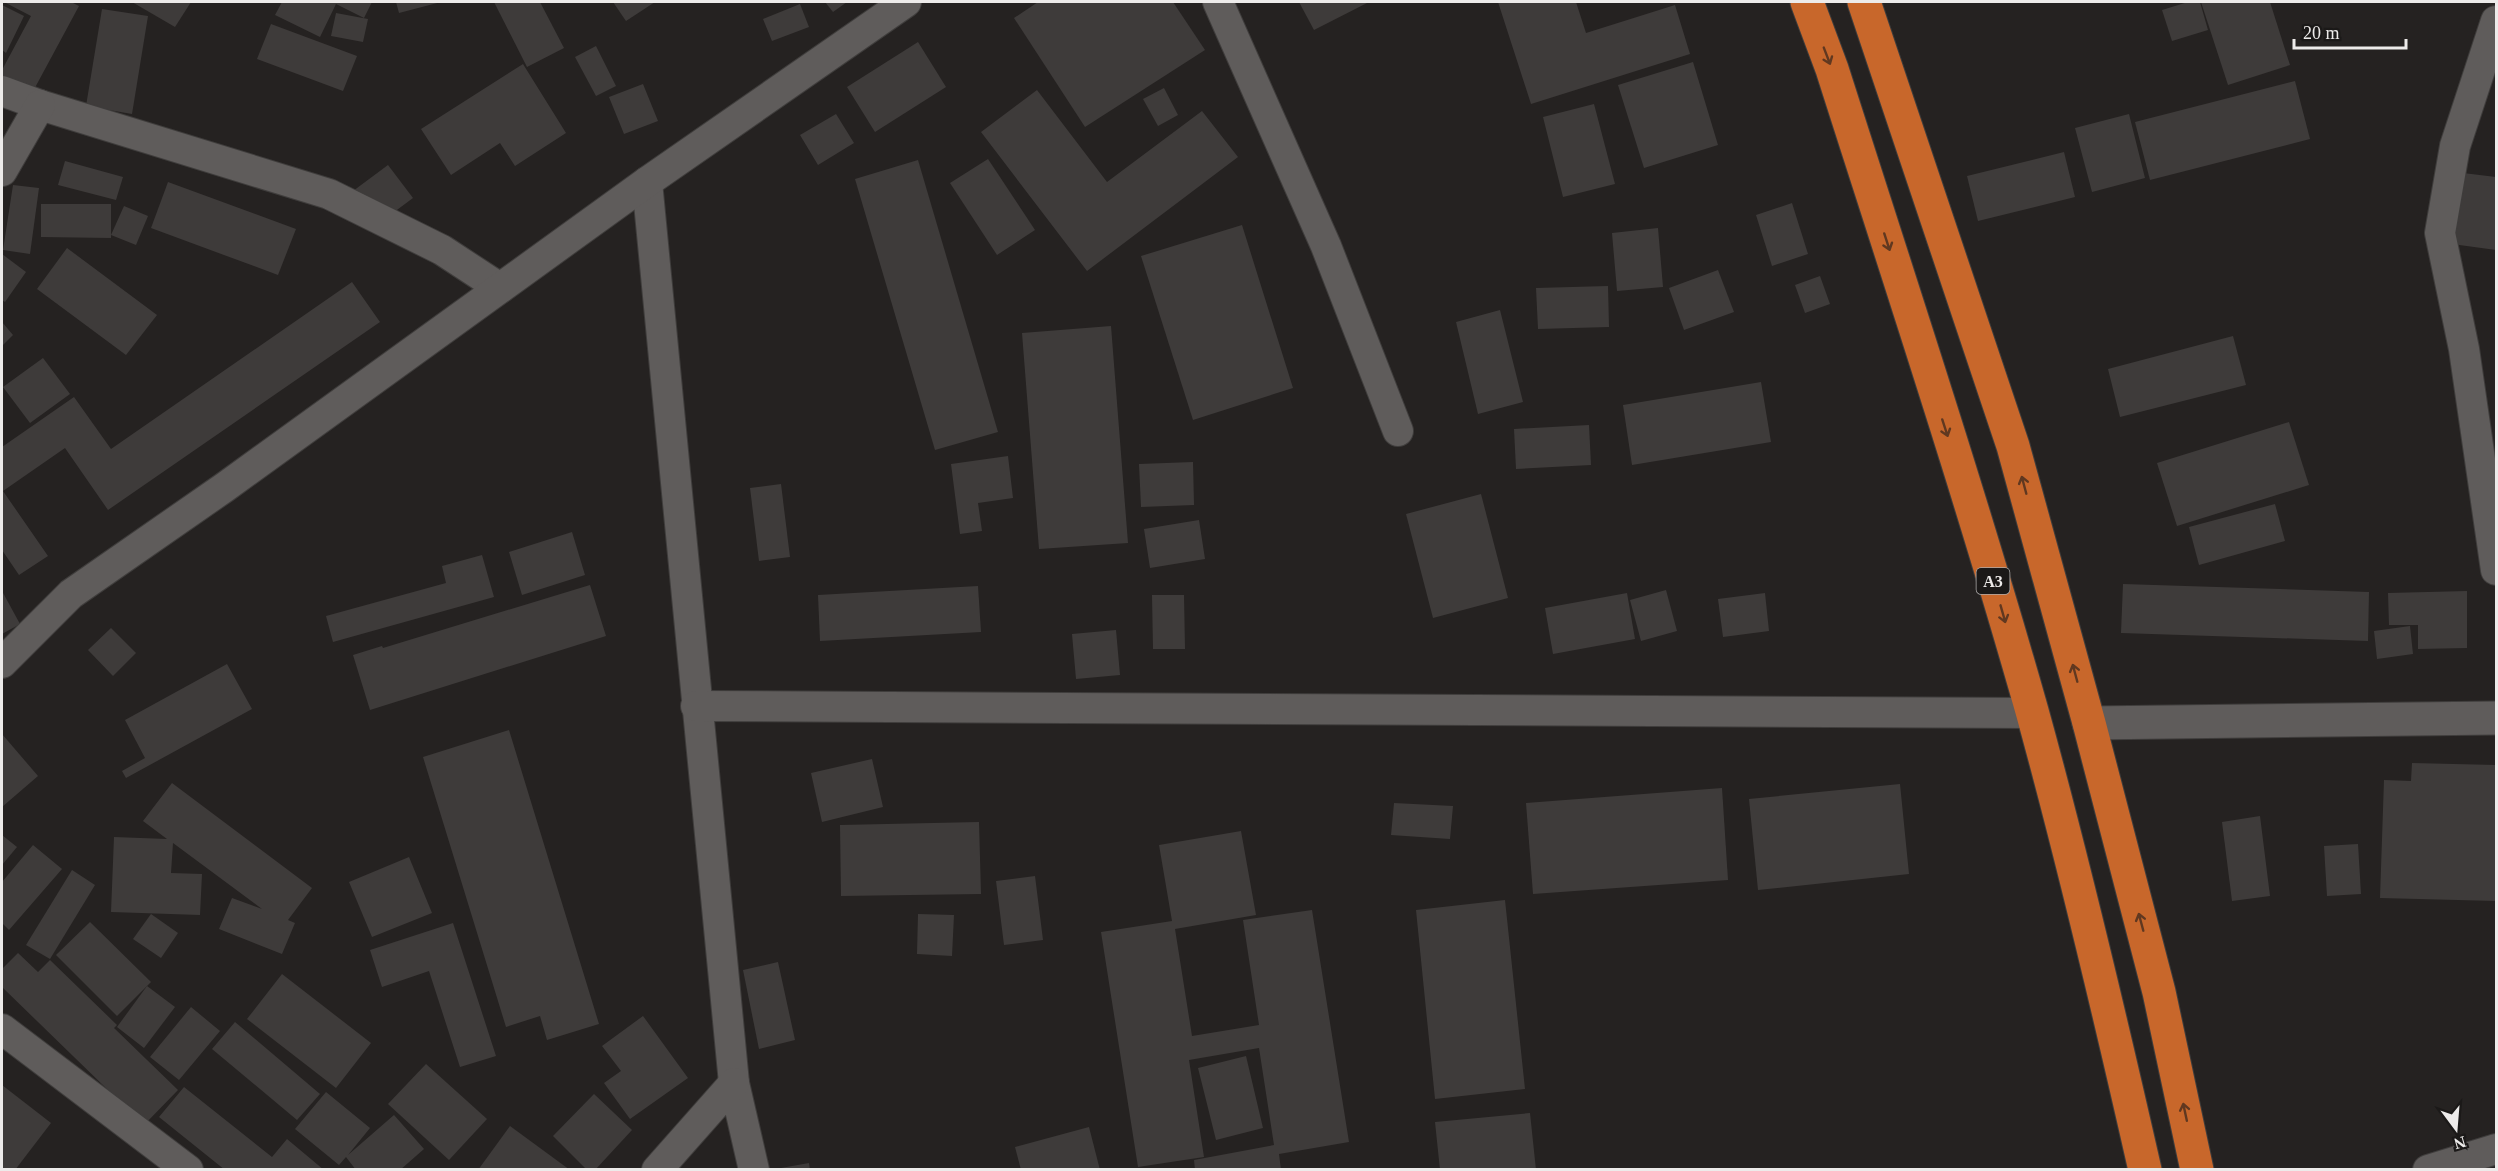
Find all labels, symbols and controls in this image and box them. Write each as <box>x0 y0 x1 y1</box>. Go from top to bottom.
scale bar <box>2294 12 2406 50</box>
text: 20 m <box>2303 23 2340 43</box>
one-way arrow <box>1823 46 1834 65</box>
one-way arrow <box>1882 232 1893 251</box>
one-way arrow <box>1941 418 1952 437</box>
one-way arrow <box>2017 476 2029 495</box>
road number: A3 <box>1976 568 2010 594</box>
one-way arrow <box>1998 604 2009 623</box>
one-way arrow <box>2069 664 2081 683</box>
one-way arrow <box>2135 913 2146 932</box>
north arrow <box>2426 1099 2486 1159</box>
one-way arrow <box>2179 1103 2190 1123</box>
text: N <box>2452 1133 2468 1153</box>

